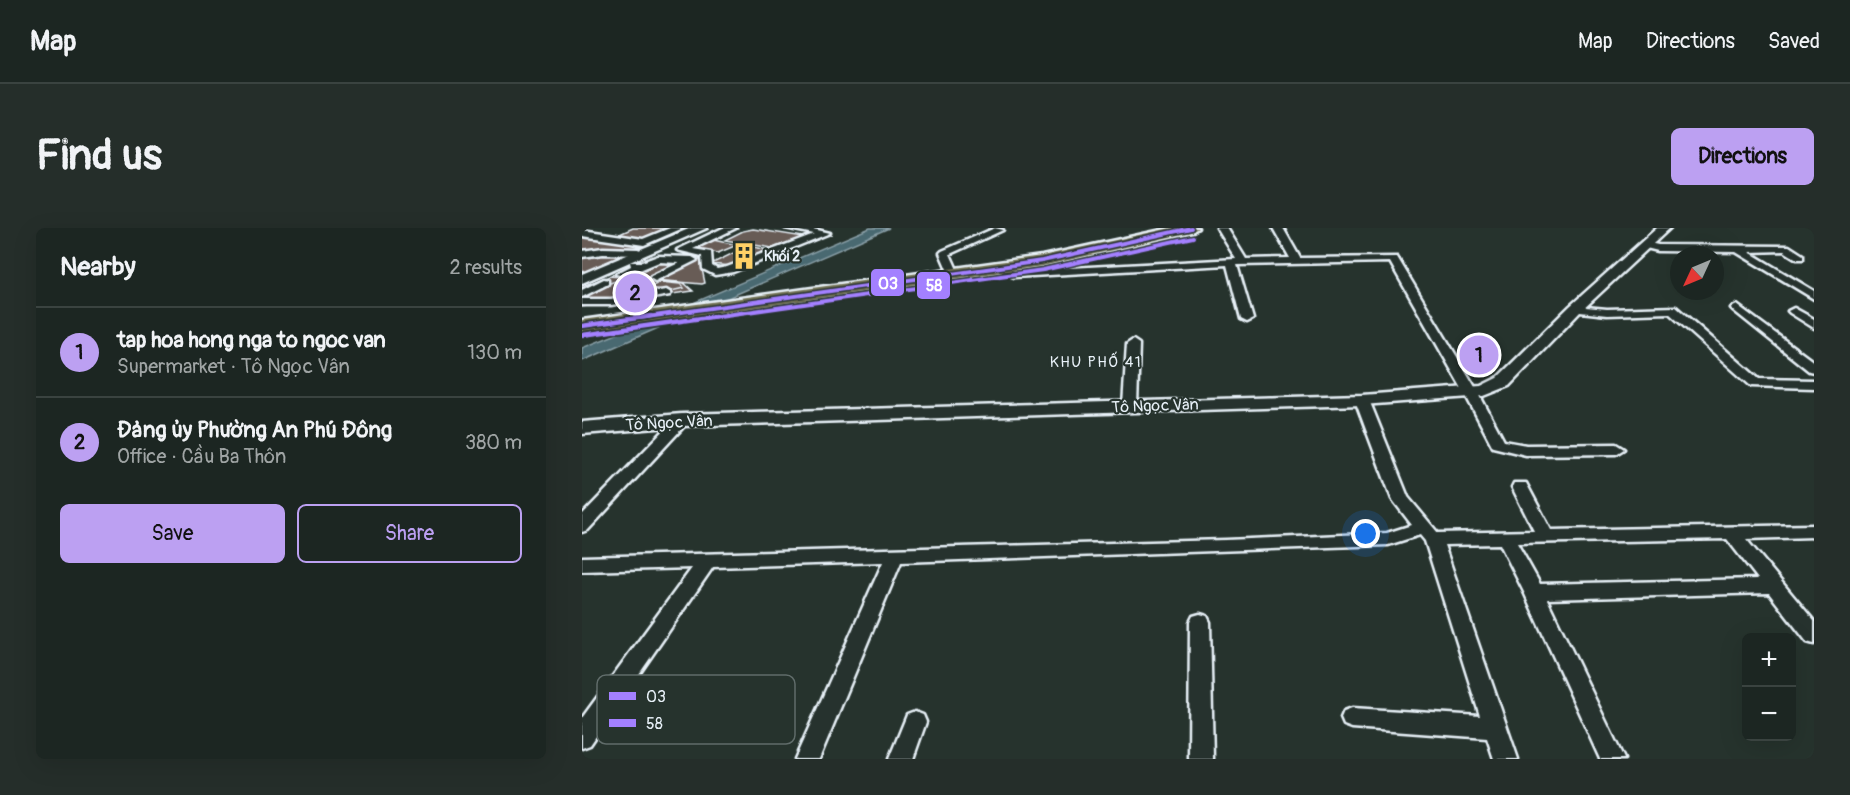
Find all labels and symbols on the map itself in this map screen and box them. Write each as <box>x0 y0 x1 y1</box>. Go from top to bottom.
building icon: Khối 2 <box>729 241 759 271</box>
north arrow <box>1670 246 1724 300</box>
place label: Khối 2 <box>764 247 800 265</box>
line badge: 03 <box>870 268 905 297</box>
pin: 2 <box>616 270 654 316</box>
line badge: 58 <box>916 271 951 300</box>
text: 03 <box>878 274 898 294</box>
text: 58 <box>926 276 942 296</box>
pin: 1 <box>1460 332 1498 378</box>
district label: KHU PHỐ 41 <box>1050 351 1142 372</box>
street label: Tô Ngọc Vân <box>1111 394 1199 418</box>
street label: Tô Ngọc Vân <box>625 411 713 435</box>
your location <box>1351 519 1380 548</box>
legend <box>597 675 795 744</box>
text: 03 <box>646 687 666 707</box>
text: 58 <box>646 714 663 734</box>

